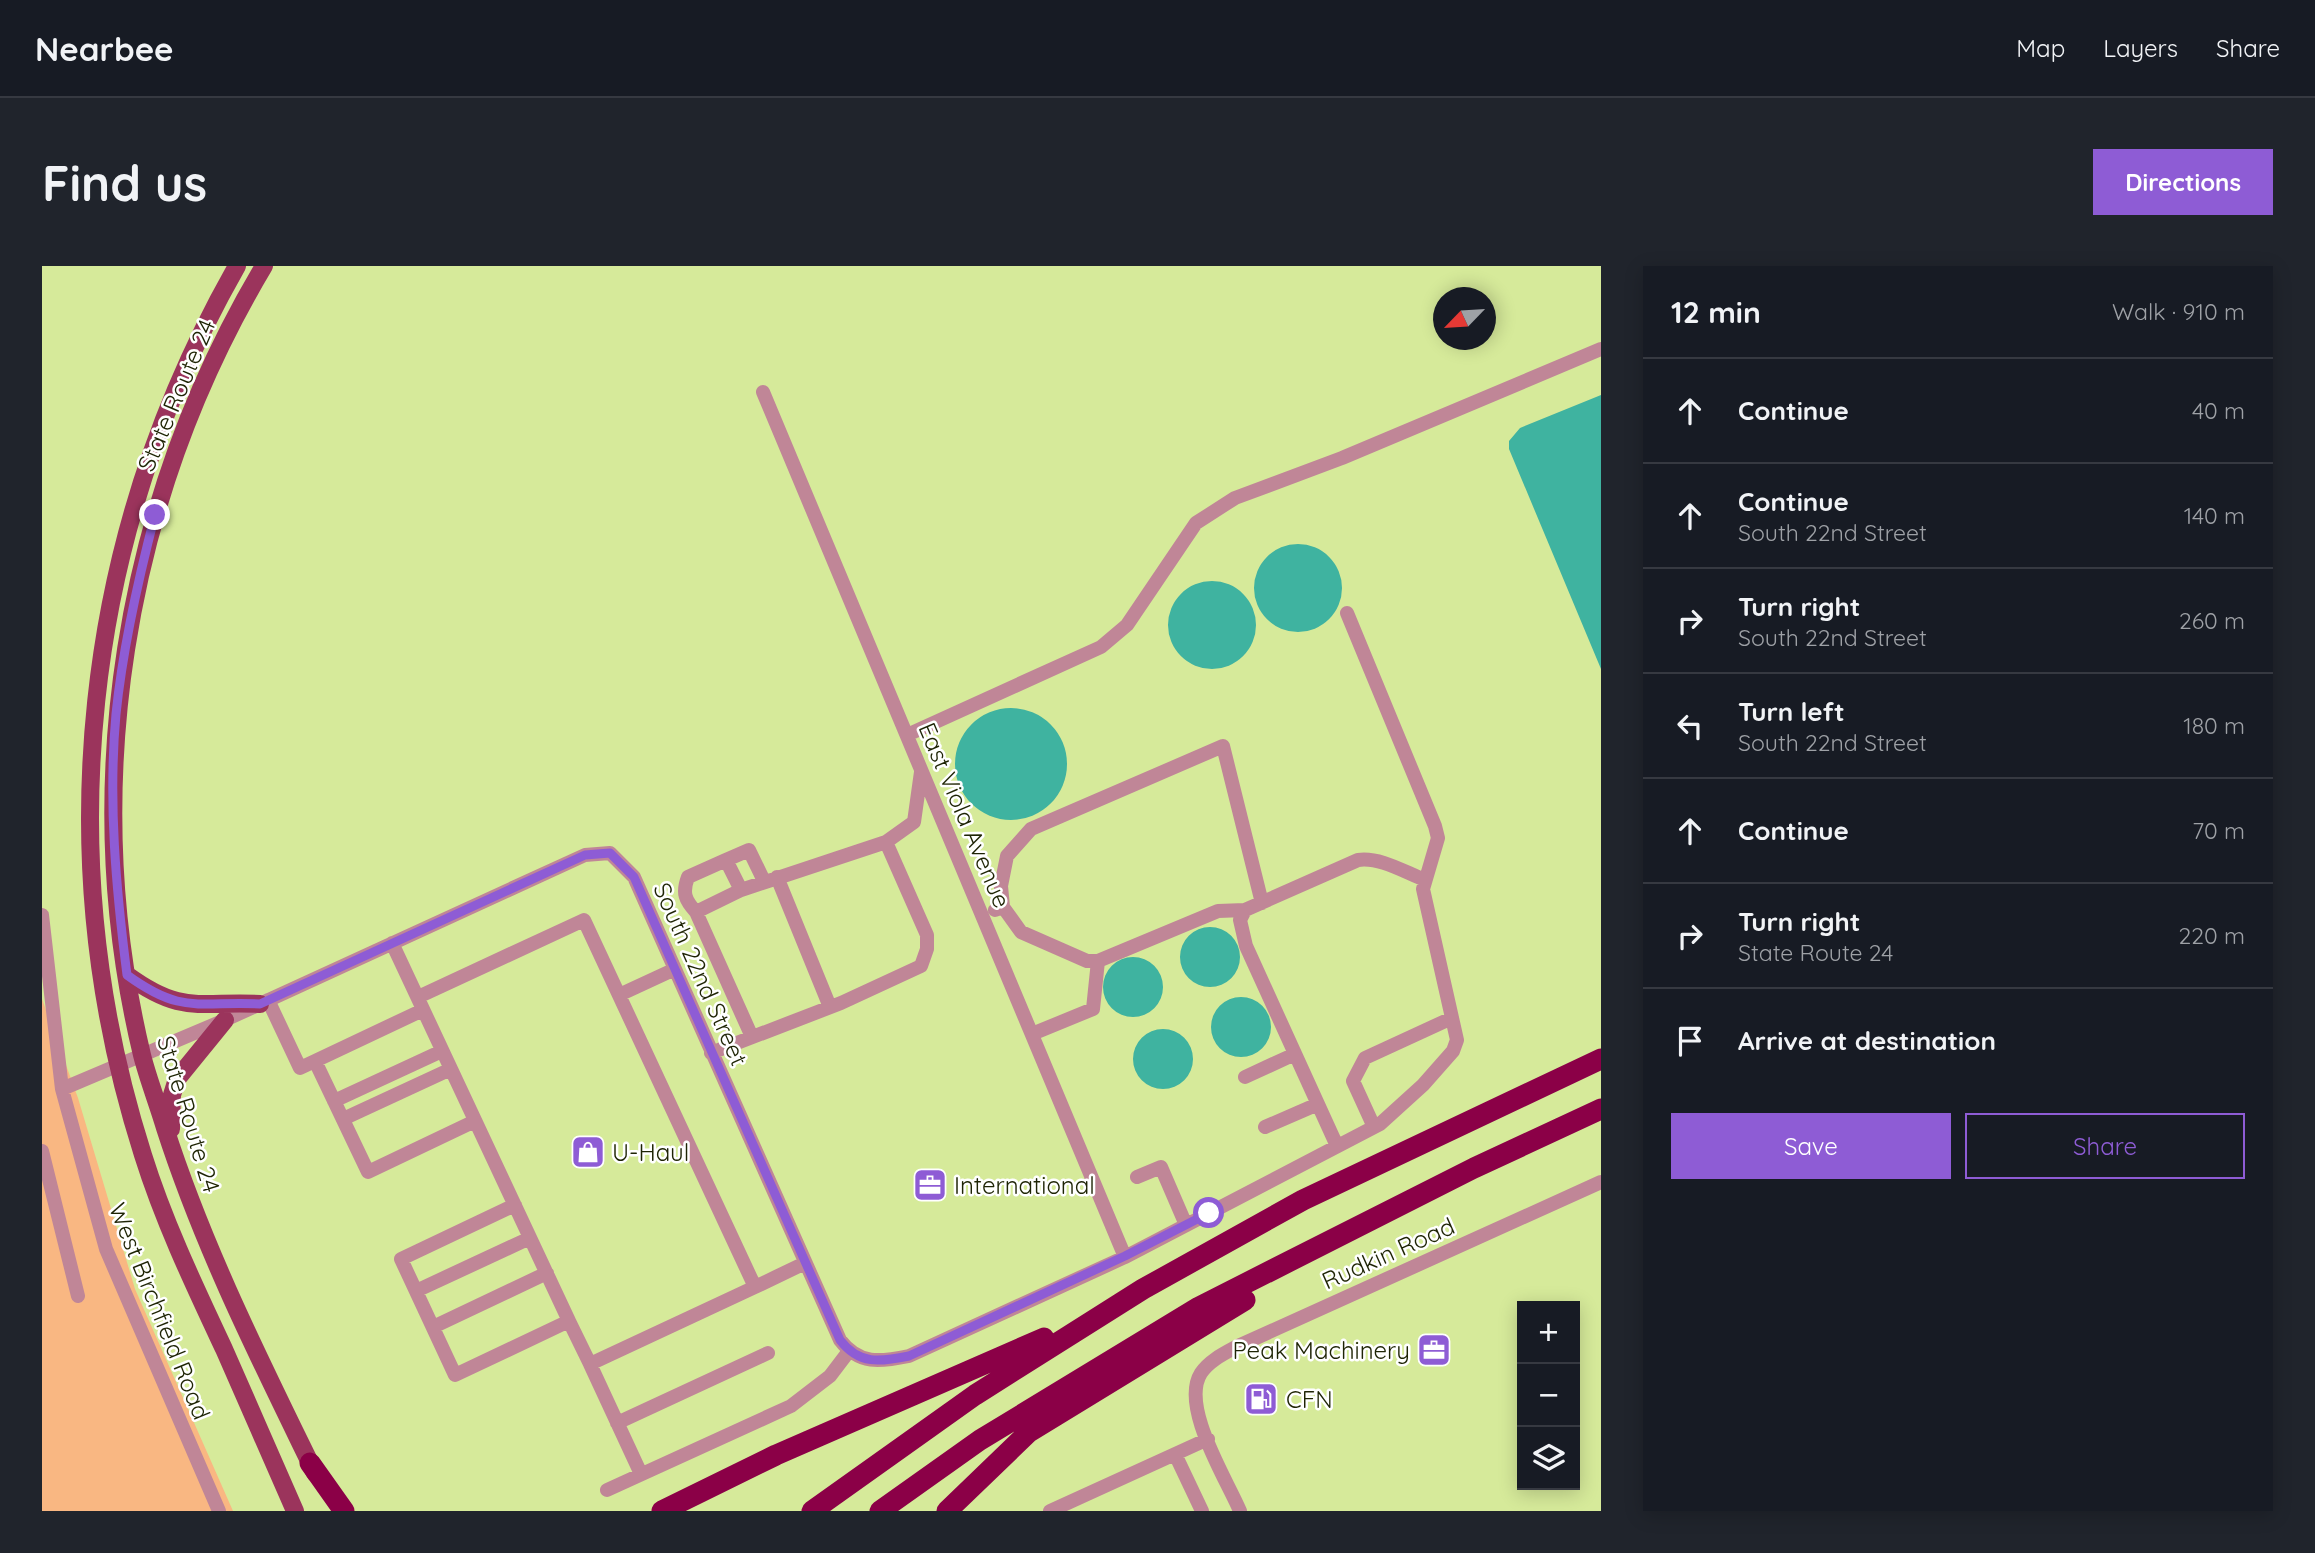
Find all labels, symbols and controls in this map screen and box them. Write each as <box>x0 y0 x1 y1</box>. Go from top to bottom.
text: Nearbee <box>35 28 174 69</box>
text: Map <box>2016 33 2065 63</box>
text: Layers <box>2103 33 2178 63</box>
text: Share <box>2216 33 2280 63</box>
button: Directions <box>2093 149 2273 215</box>
text: Find us <box>42 152 207 213</box>
north arrow <box>1433 287 1496 350</box>
text: 12 min <box>1671 293 1761 331</box>
text: Walk · 910 m <box>2112 297 2245 326</box>
street label: State Route 24 <box>131 315 221 475</box>
icon: ahead <box>1671 392 1709 430</box>
text: Continue <box>1738 394 1849 427</box>
text: 40 m <box>2192 396 2245 425</box>
text: Continue <box>1738 485 1849 518</box>
icon: ahead <box>1671 497 1709 535</box>
route end <box>139 499 170 530</box>
text: 140 m <box>2184 501 2245 530</box>
text: South 22nd Street <box>1738 518 1927 547</box>
text: Turn right <box>1738 590 1860 623</box>
icon: right <box>1671 602 1709 640</box>
text: 260 m <box>2179 606 2245 635</box>
text: South 22nd Street <box>1738 623 1927 652</box>
text: Turn left <box>1738 695 1845 728</box>
icon: left <box>1671 707 1709 745</box>
text: 180 m <box>2183 711 2245 740</box>
street label: East Viola Avenue <box>912 718 1018 912</box>
text: South 22nd Street <box>1738 728 1927 757</box>
icon: ahead <box>1671 812 1709 850</box>
text: Continue <box>1738 814 1849 847</box>
text: 70 m <box>2192 816 2245 845</box>
street label: South 22nd Street <box>647 878 755 1070</box>
text: Turn right <box>1738 905 1860 938</box>
icon: right <box>1671 917 1709 955</box>
text: 220 m <box>2179 921 2245 950</box>
text: State Route 24 <box>1738 938 1893 967</box>
icon: arrive <box>1671 1022 1709 1060</box>
text: Arrive at destination <box>1738 1024 1996 1057</box>
street label: State Route 24 <box>151 1032 227 1196</box>
button: Save <box>1671 1113 1951 1179</box>
button: Share <box>1965 1113 2245 1179</box>
shop icon: U-Haul <box>569 1133 607 1171</box>
place label: U-Haul <box>612 1137 689 1167</box>
office icon: International <box>911 1166 949 1204</box>
place label: International <box>954 1170 1095 1200</box>
route start <box>1193 1197 1224 1228</box>
street label: West Birchfield Road <box>103 1198 217 1424</box>
street label: Rudkin Road <box>1317 1210 1459 1296</box>
map controls <box>1517 1301 1580 1490</box>
button: + <box>1517 1301 1580 1364</box>
office icon: Peak Machinery <box>1415 1331 1453 1369</box>
place label: Peak Machinery <box>1232 1335 1410 1365</box>
button: − <box>1517 1364 1580 1427</box>
fuel station icon: CFN <box>1242 1380 1280 1418</box>
place label: CFN <box>1286 1384 1333 1414</box>
button: layers <box>1517 1427 1580 1490</box>

